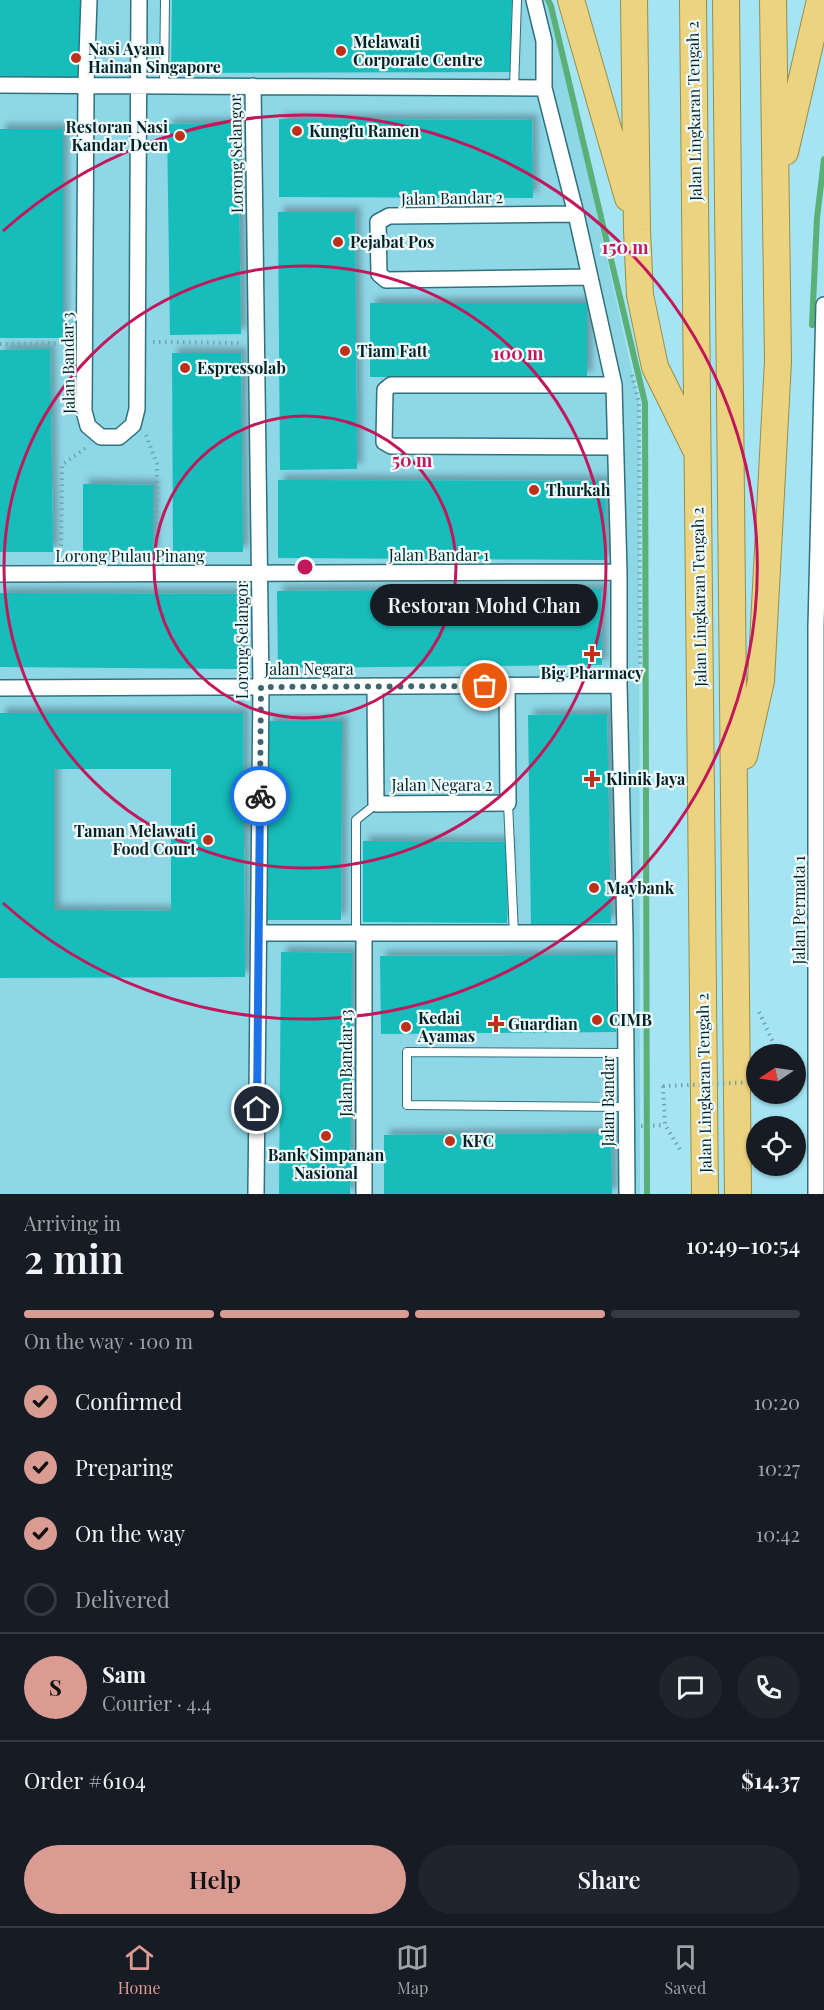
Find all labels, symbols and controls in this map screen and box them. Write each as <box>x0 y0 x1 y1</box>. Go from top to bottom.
street label: Jalan Lingkaran Tengah 2 <box>681 21 706 202</box>
place label: Melawati Corporate Centre <box>353 31 483 70</box>
place label: Nasi Ayam Hainan Singapore <box>88 38 221 77</box>
marker: Melawati Corporate Centre <box>334 44 348 58</box>
marker: Nasi Ayam Hainan Singapore <box>69 51 83 65</box>
street label: Lorong Selangor <box>224 95 247 213</box>
place label: Restoran Nasi Kandar Deen <box>66 116 168 155</box>
place label: Kungfu Ramen <box>309 120 419 141</box>
marker: Kungfu Ramen <box>290 124 304 138</box>
marker: Restoran Nasi Kandar Deen <box>173 129 187 143</box>
street label: Jalan Bandar 2 <box>400 186 503 209</box>
place label: Pejabat Pos <box>350 231 434 252</box>
marker: Pejabat Pos <box>331 235 345 249</box>
text: 150 m <box>601 235 649 259</box>
street label: Jalan Bandar 3 <box>56 312 79 415</box>
place label: Tiam Fatt <box>357 340 428 361</box>
text: 100 m <box>493 341 544 365</box>
marker: Tiam Fatt <box>338 344 352 358</box>
place label: Espressolab <box>197 357 286 378</box>
marker: Espressolab <box>178 361 192 375</box>
text: 50 m <box>392 448 433 472</box>
place label: Thurkah <box>546 479 611 500</box>
marker: Thurkah <box>527 483 541 497</box>
street label: Jalan Lingkaran Tengah 2 <box>686 507 711 688</box>
street label: Jalan Bandar 1 <box>388 544 489 565</box>
street label: Lorong Pulau Pinang <box>55 545 205 566</box>
centre of rings <box>295 557 315 577</box>
street label: Lorong Selangor <box>231 581 252 699</box>
callout: Restoran Mohd Chan <box>371 584 599 626</box>
text: Restoran Mohd Chan <box>387 591 581 618</box>
marker: Big Pharmacy <box>585 647 599 661</box>
street label: Jalan Negara <box>263 658 354 679</box>
pin <box>459 660 510 711</box>
place label: Big Pharmacy <box>541 662 644 683</box>
icon: bag <box>468 669 501 702</box>
courier <box>230 766 290 826</box>
place label: Klinik Jaya <box>606 768 686 789</box>
marker: Klinik Jaya <box>583 770 601 788</box>
street label: Jalan Negara 2 <box>391 774 492 795</box>
icon: bike <box>244 780 277 813</box>
place label: Taman Melawati Food Court <box>74 820 196 859</box>
marker: Taman Melawati Food Court <box>201 833 215 847</box>
street label: Jalan Permata 1 <box>788 856 809 965</box>
place label: Maybank <box>606 877 675 898</box>
marker: Maybank <box>587 881 601 895</box>
street label: Jalan Lingkaran Tengah 2 <box>691 993 716 1174</box>
place label: Kedai Ayamas <box>417 1007 475 1046</box>
street label: Jalan Bandar 13 <box>335 1009 356 1118</box>
place label: CIMB <box>609 1009 652 1030</box>
place label: Guardian <box>508 1013 578 1034</box>
marker: CIMB <box>590 1013 604 1027</box>
marker: Guardian <box>489 1017 503 1031</box>
marker: Kedai Ayamas <box>399 1020 413 1034</box>
north arrow <box>746 1044 806 1104</box>
map controls <box>746 1044 806 1176</box>
street label: Jalan Bandar <box>597 1056 618 1147</box>
pin <box>231 1083 282 1134</box>
icon: home <box>240 1092 273 1125</box>
button: locate <box>746 1116 806 1176</box>
marker: Bank Simpanan Nasional <box>319 1129 333 1143</box>
place label: KFC <box>462 1130 494 1151</box>
marker: KFC <box>443 1134 457 1148</box>
place label: Bank Simpanan Nasional <box>268 1144 384 1183</box>
text: Arriving in <box>24 1209 121 1236</box>
text: 10:49–10:54 <box>686 1230 800 1260</box>
text: 2 min <box>24 1232 124 1284</box>
text: On the way · 100 m <box>24 1327 193 1354</box>
icon: check <box>24 1385 57 1418</box>
text: Confirmed <box>75 1386 182 1416</box>
text: 10:20 <box>754 1388 800 1415</box>
icon: check <box>24 1451 57 1484</box>
text: Preparing <box>75 1452 173 1482</box>
text: 10:27 <box>758 1454 800 1481</box>
icon: check <box>24 1517 57 1550</box>
text: On the way <box>75 1518 185 1548</box>
text: 10:42 <box>756 1520 800 1547</box>
text: Delivered <box>75 1584 170 1614</box>
button: chat <box>659 1656 722 1719</box>
button: phone <box>737 1656 800 1719</box>
text: Sam <box>102 1659 146 1689</box>
text: S <box>49 1672 62 1702</box>
text: Courier · 4.4 <box>102 1689 211 1716</box>
text: Order #6104 <box>24 1765 146 1795</box>
text: $14.37 <box>741 1765 800 1795</box>
button: Help <box>24 1845 406 1914</box>
button: Share <box>418 1845 800 1914</box>
tab: Home <box>118 1941 161 1998</box>
tab: Map <box>396 1941 429 1998</box>
tab: Saved <box>665 1941 706 1998</box>

